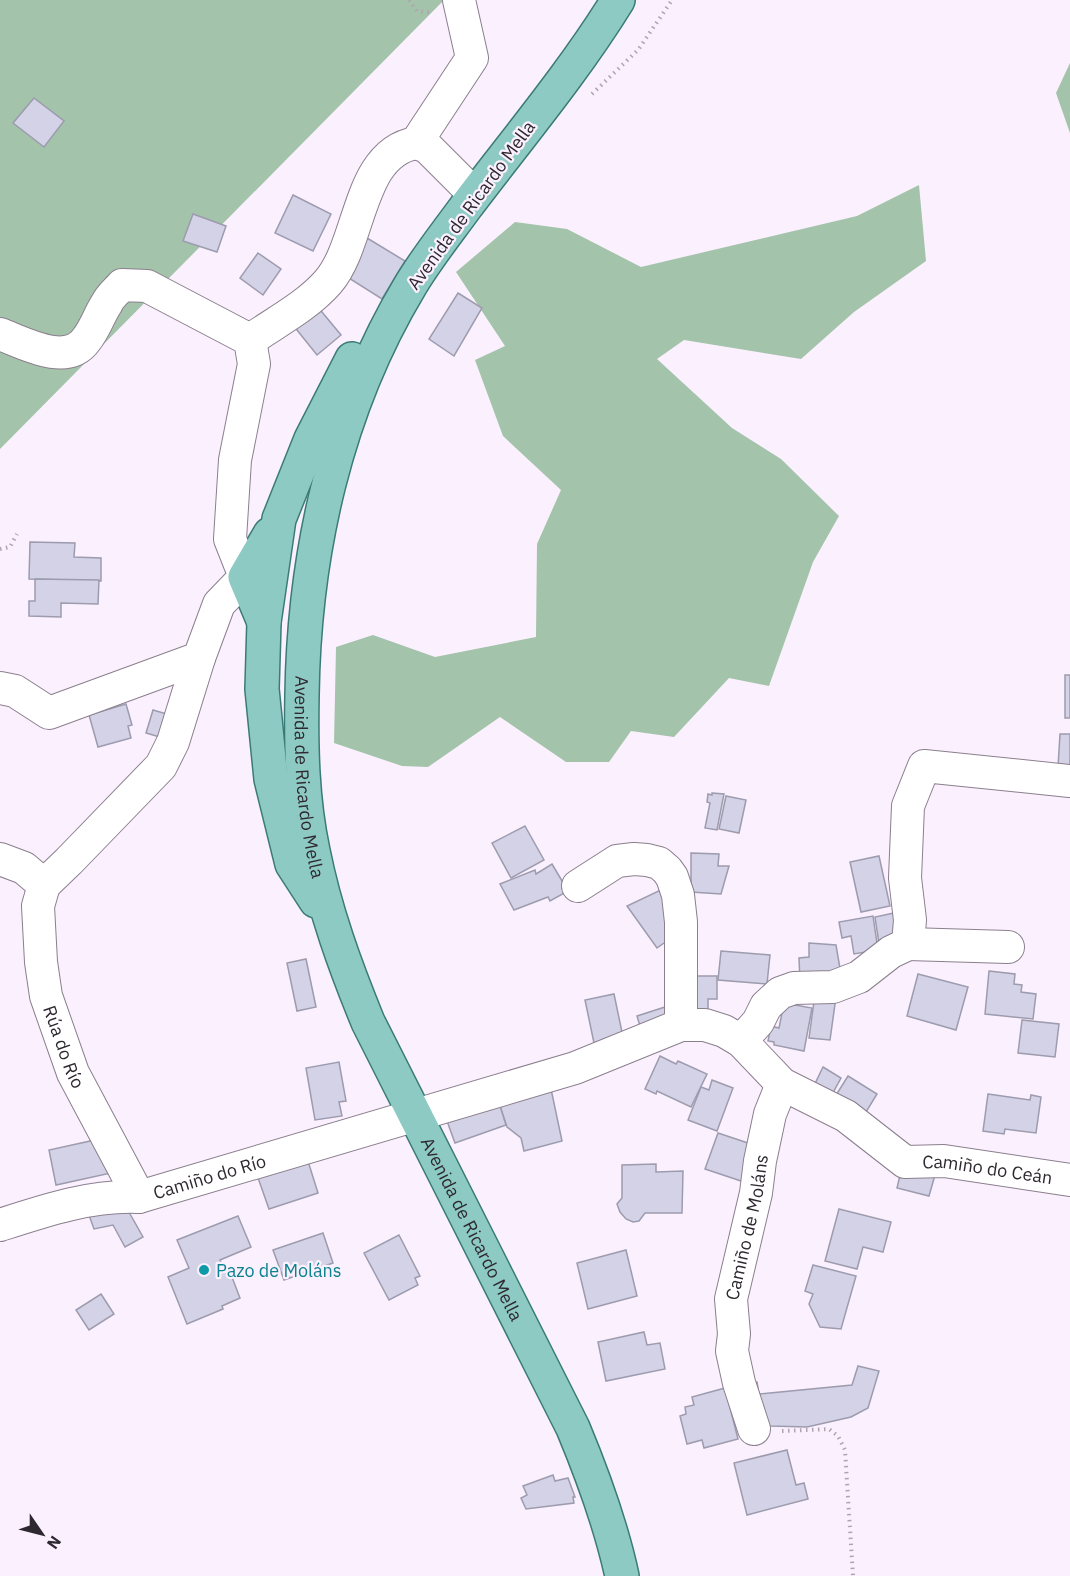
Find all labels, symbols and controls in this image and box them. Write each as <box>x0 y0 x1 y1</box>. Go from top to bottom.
street label: Avenida de Ricardo Mella <box>402 116 540 294</box>
street label: Avenida de Ricardo Mella <box>290 675 330 881</box>
street label: Rúa do Río <box>39 1002 90 1092</box>
street label: Avenida de Ricardo Mella <box>416 1133 529 1325</box>
street label: Camiño do Río <box>150 1149 269 1204</box>
street label: Camiño do Ceán <box>922 1149 1054 1189</box>
street label: Camiño de Moláns <box>720 1152 773 1302</box>
place label: Pazo de Moláns <box>216 1259 342 1282</box>
marker: Pazo de Moláns <box>197 1263 211 1277</box>
north arrow <box>12 1504 72 1564</box>
text: N <box>43 1532 66 1553</box>

